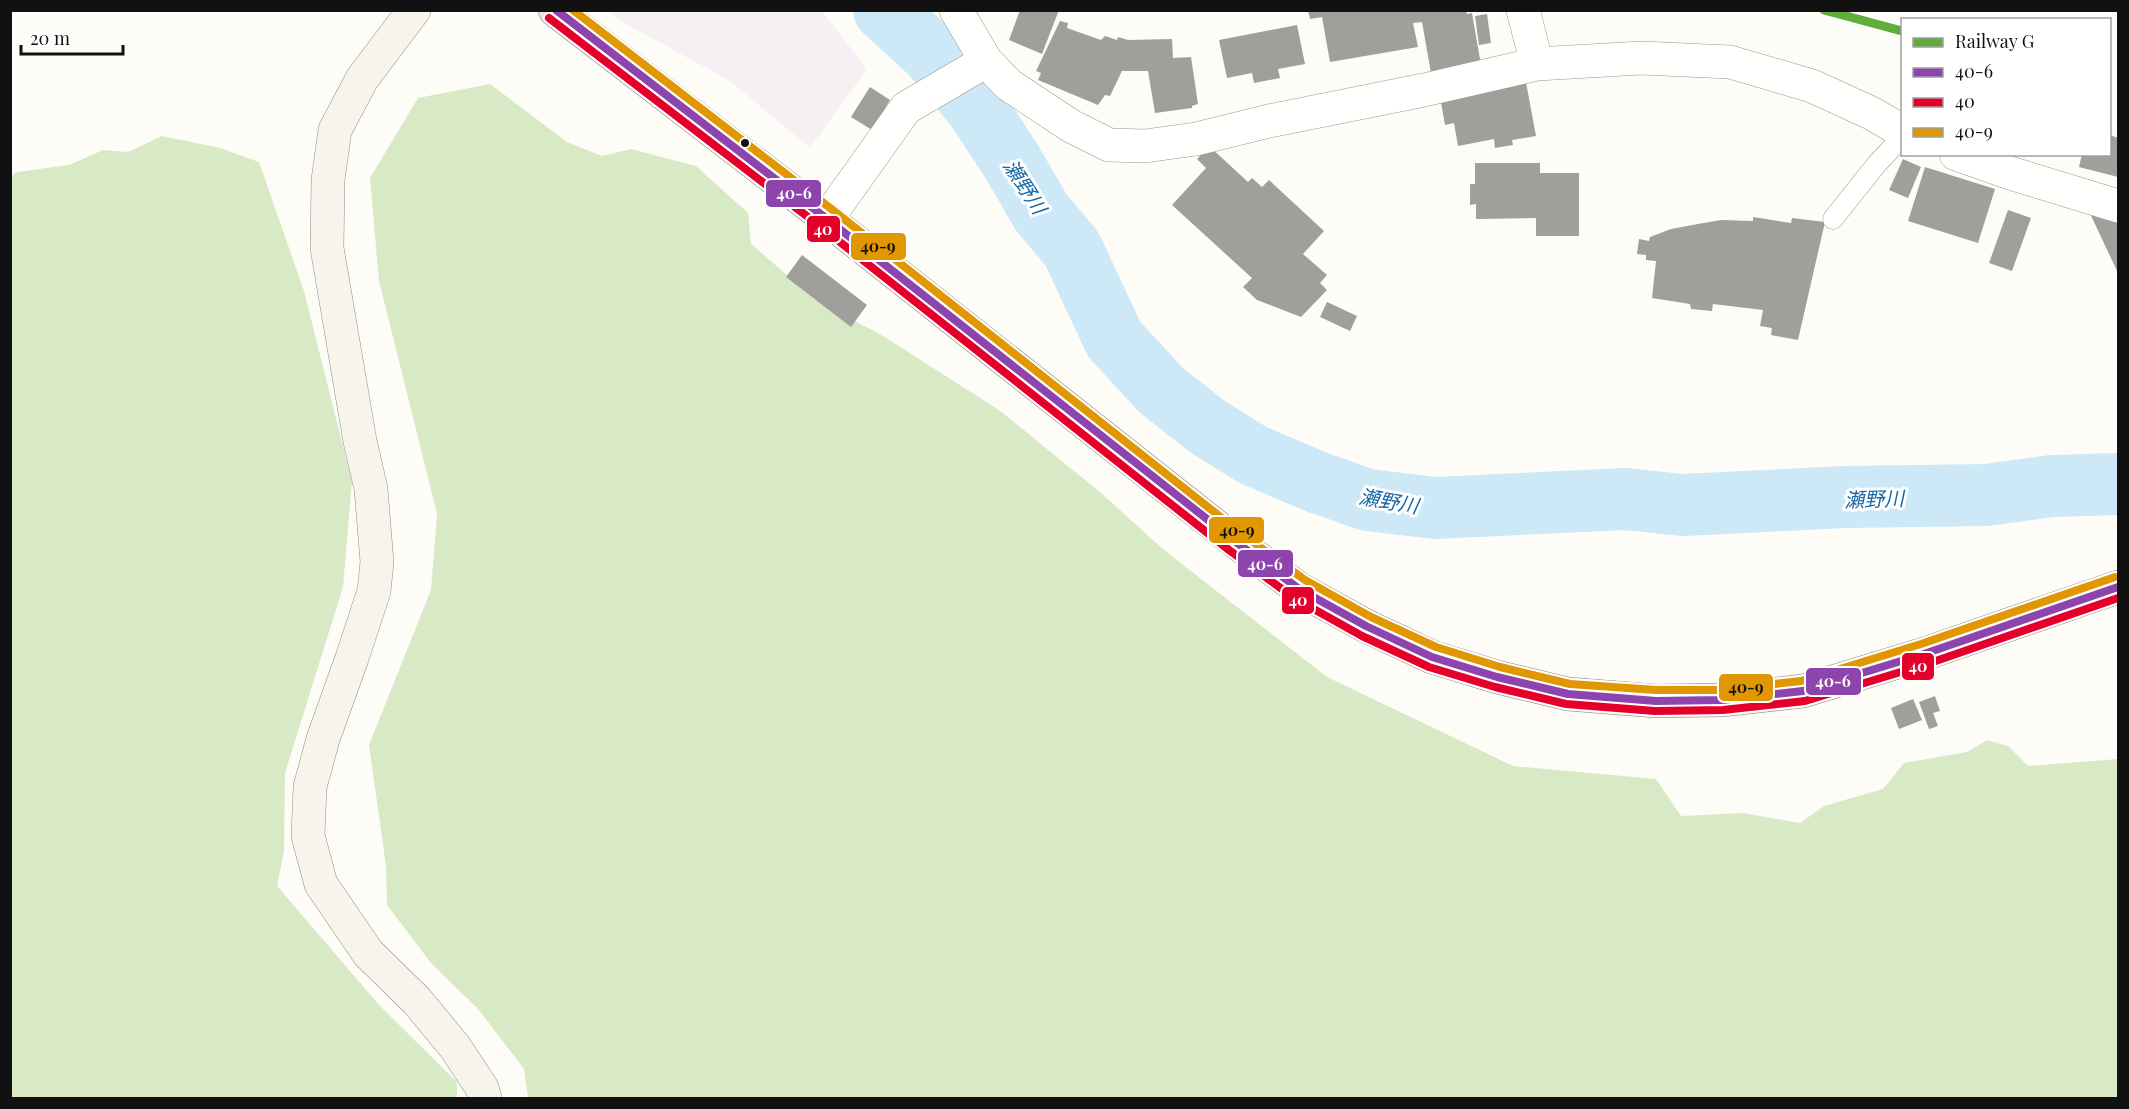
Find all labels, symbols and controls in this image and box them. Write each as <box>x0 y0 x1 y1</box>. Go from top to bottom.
scale bar <box>21 18 123 56</box>
legend <box>1901 18 2111 156</box>
text: 20 m <box>30 26 70 50</box>
text: Railway G <box>1955 29 2035 53</box>
text: 40-6 <box>1955 59 1993 83</box>
text: 40 <box>1955 89 1975 113</box>
text: 40-9 <box>1955 119 1993 143</box>
unlabelled marker <box>739 137 751 149</box>
water label: 瀬野川 <box>998 153 1055 220</box>
line badge: 40-6 <box>765 179 822 208</box>
text: 40-6 <box>776 182 812 203</box>
line badge: 40 <box>806 215 841 243</box>
text: 40 <box>814 218 832 239</box>
line badge: 40-9 <box>850 232 907 261</box>
text: 40-9 <box>860 235 896 256</box>
water label: 瀬野川 <box>1357 481 1423 519</box>
water label: 瀬野川 <box>1844 483 1906 513</box>
line badge: 40-9 <box>1208 516 1265 544</box>
text: 40-9 <box>1219 519 1255 540</box>
line badge: 40-6 <box>1237 549 1294 578</box>
text: 40-6 <box>1247 553 1283 574</box>
line badge: 40 <box>1281 586 1315 615</box>
text: 40 <box>1289 589 1307 610</box>
line badge: 40 <box>1901 652 1935 681</box>
text: 40 <box>1909 655 1927 676</box>
line badge: 40-6 <box>1805 667 1862 696</box>
text: 40-6 <box>1815 670 1851 691</box>
line badge: 40-9 <box>1718 673 1774 702</box>
text: 40-9 <box>1728 676 1764 697</box>

